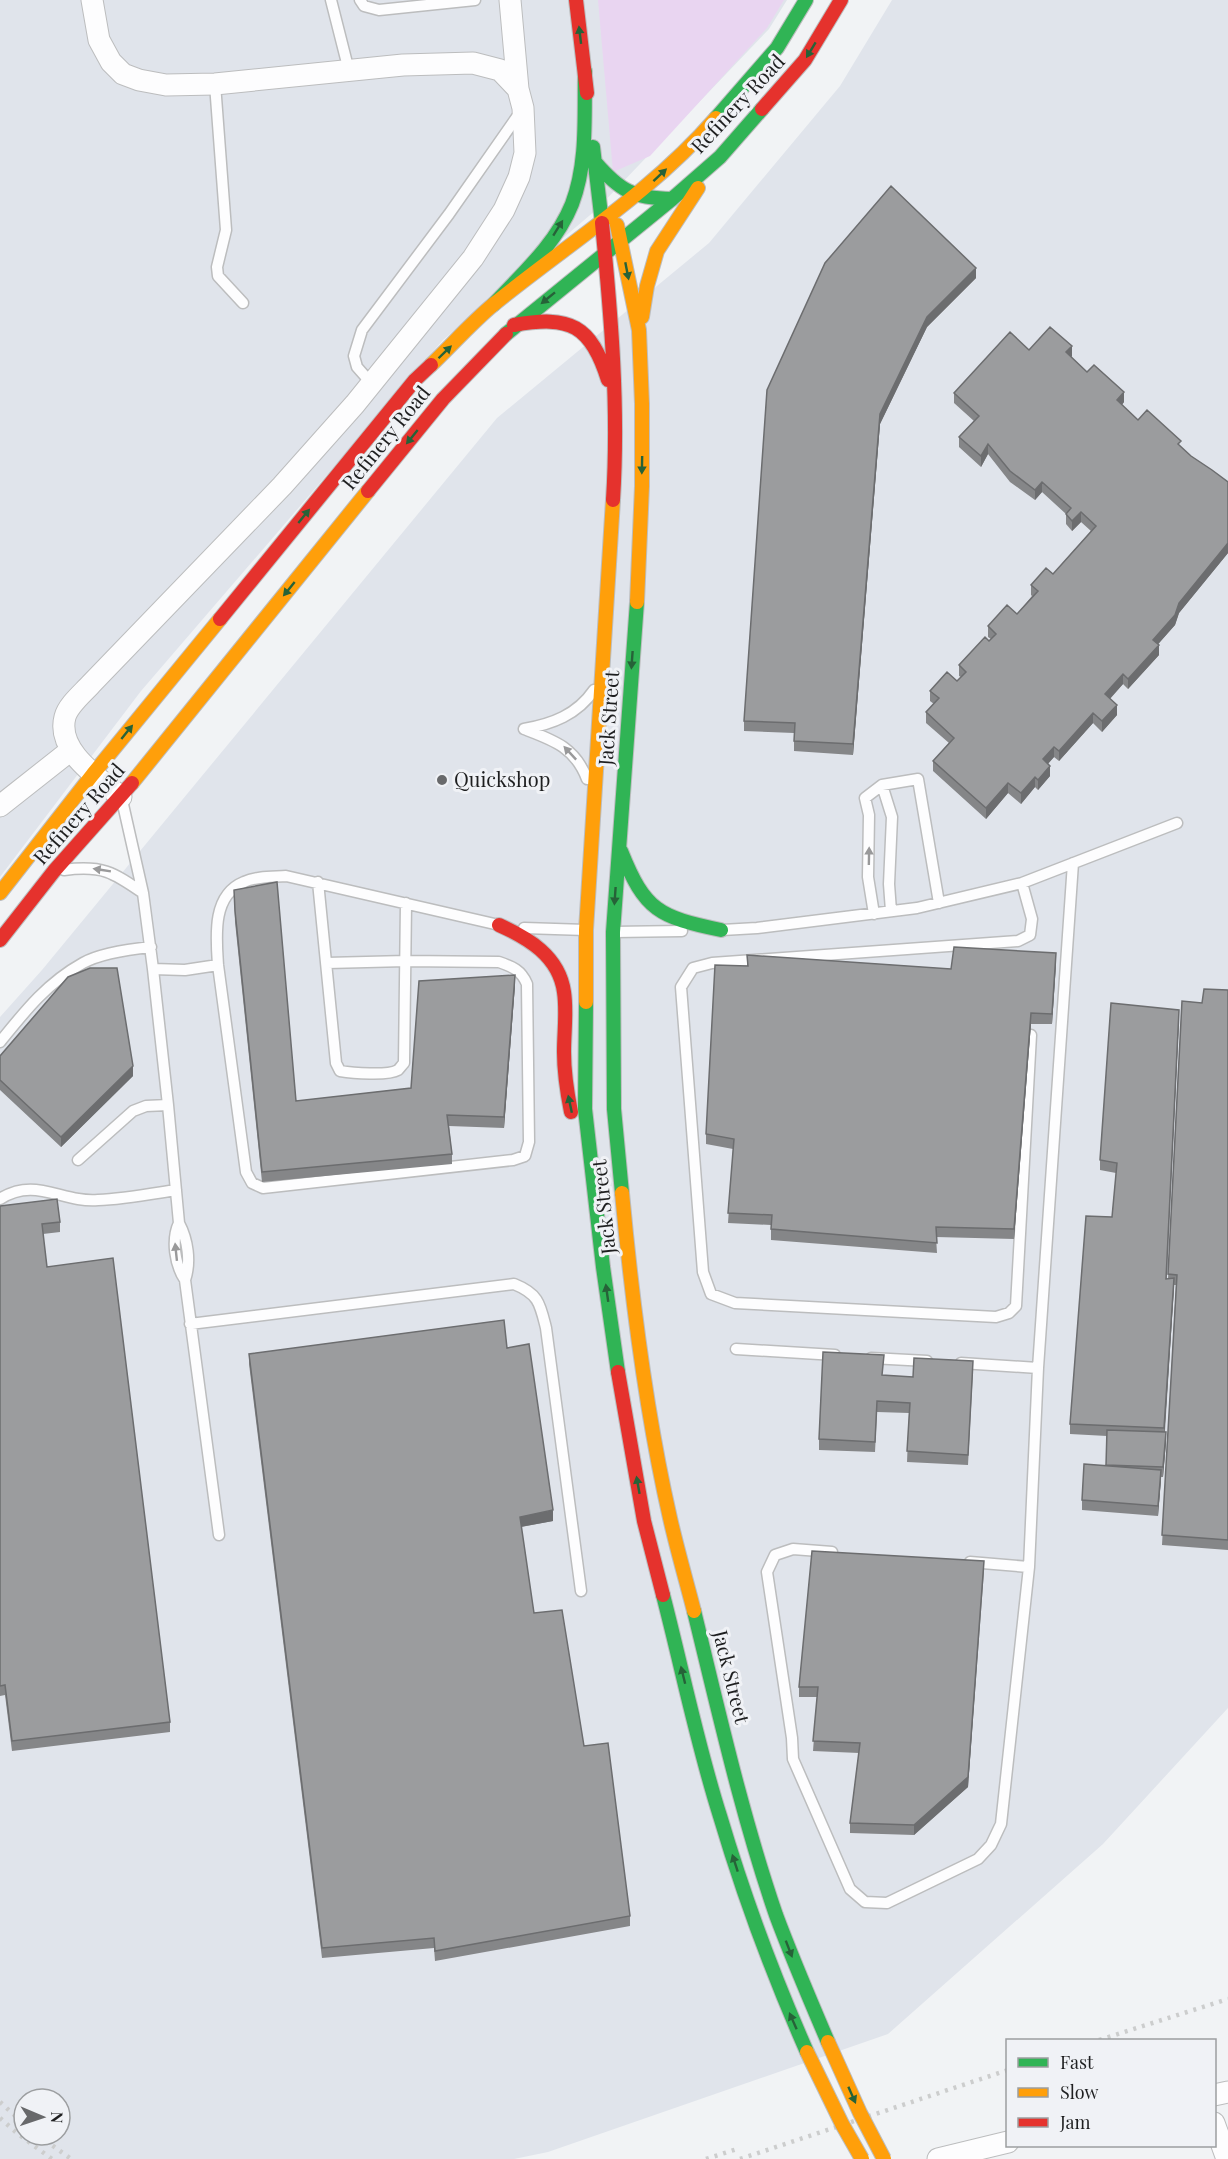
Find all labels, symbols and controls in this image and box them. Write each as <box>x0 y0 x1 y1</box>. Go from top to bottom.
one-way arrow <box>576 26 585 45</box>
one-way arrow <box>805 42 816 58</box>
street label: Refinery Road <box>684 47 790 158</box>
one-way arrow <box>652 168 667 182</box>
one-way arrow <box>552 220 563 237</box>
one-way arrow <box>623 262 632 281</box>
one-way arrow <box>540 292 556 305</box>
one-way arrow <box>437 345 452 359</box>
street label: Refinery Road <box>335 379 435 495</box>
one-way arrow <box>405 429 418 445</box>
one-way arrow <box>637 456 647 475</box>
one-way arrow <box>298 508 311 524</box>
one-way arrow <box>283 581 296 597</box>
one-way arrow <box>628 650 637 669</box>
street label: Jack Street <box>591 669 624 767</box>
one-way arrow <box>121 724 134 740</box>
one-way arrow <box>563 746 577 761</box>
street label: Refinery Road <box>26 756 130 870</box>
place label: Quickshop <box>454 765 550 792</box>
marker: Quickshop <box>435 773 449 787</box>
one-way arrow <box>864 846 874 865</box>
one-way arrow <box>92 866 111 875</box>
one-way arrow <box>611 887 620 906</box>
one-way arrow <box>564 1095 574 1113</box>
street label: Jack Street <box>584 1157 621 1257</box>
one-way arrow <box>171 1242 181 1261</box>
one-way arrow <box>602 1283 611 1302</box>
one-way arrow <box>633 1476 642 1495</box>
street label: Jack Street <box>708 1626 757 1727</box>
one-way arrow <box>678 1666 688 1684</box>
one-way arrow <box>730 1854 739 1872</box>
one-way arrow <box>785 1941 795 1959</box>
one-way arrow <box>788 2011 798 2029</box>
legend <box>1006 2039 1216 2147</box>
text: Fast <box>1060 2050 1094 2074</box>
text: Slow <box>1060 2080 1098 2104</box>
north arrow <box>12 2087 72 2147</box>
one-way arrow <box>848 2087 857 2104</box>
text: Jam <box>1059 2110 1090 2134</box>
text: N <box>47 2111 68 2124</box>

